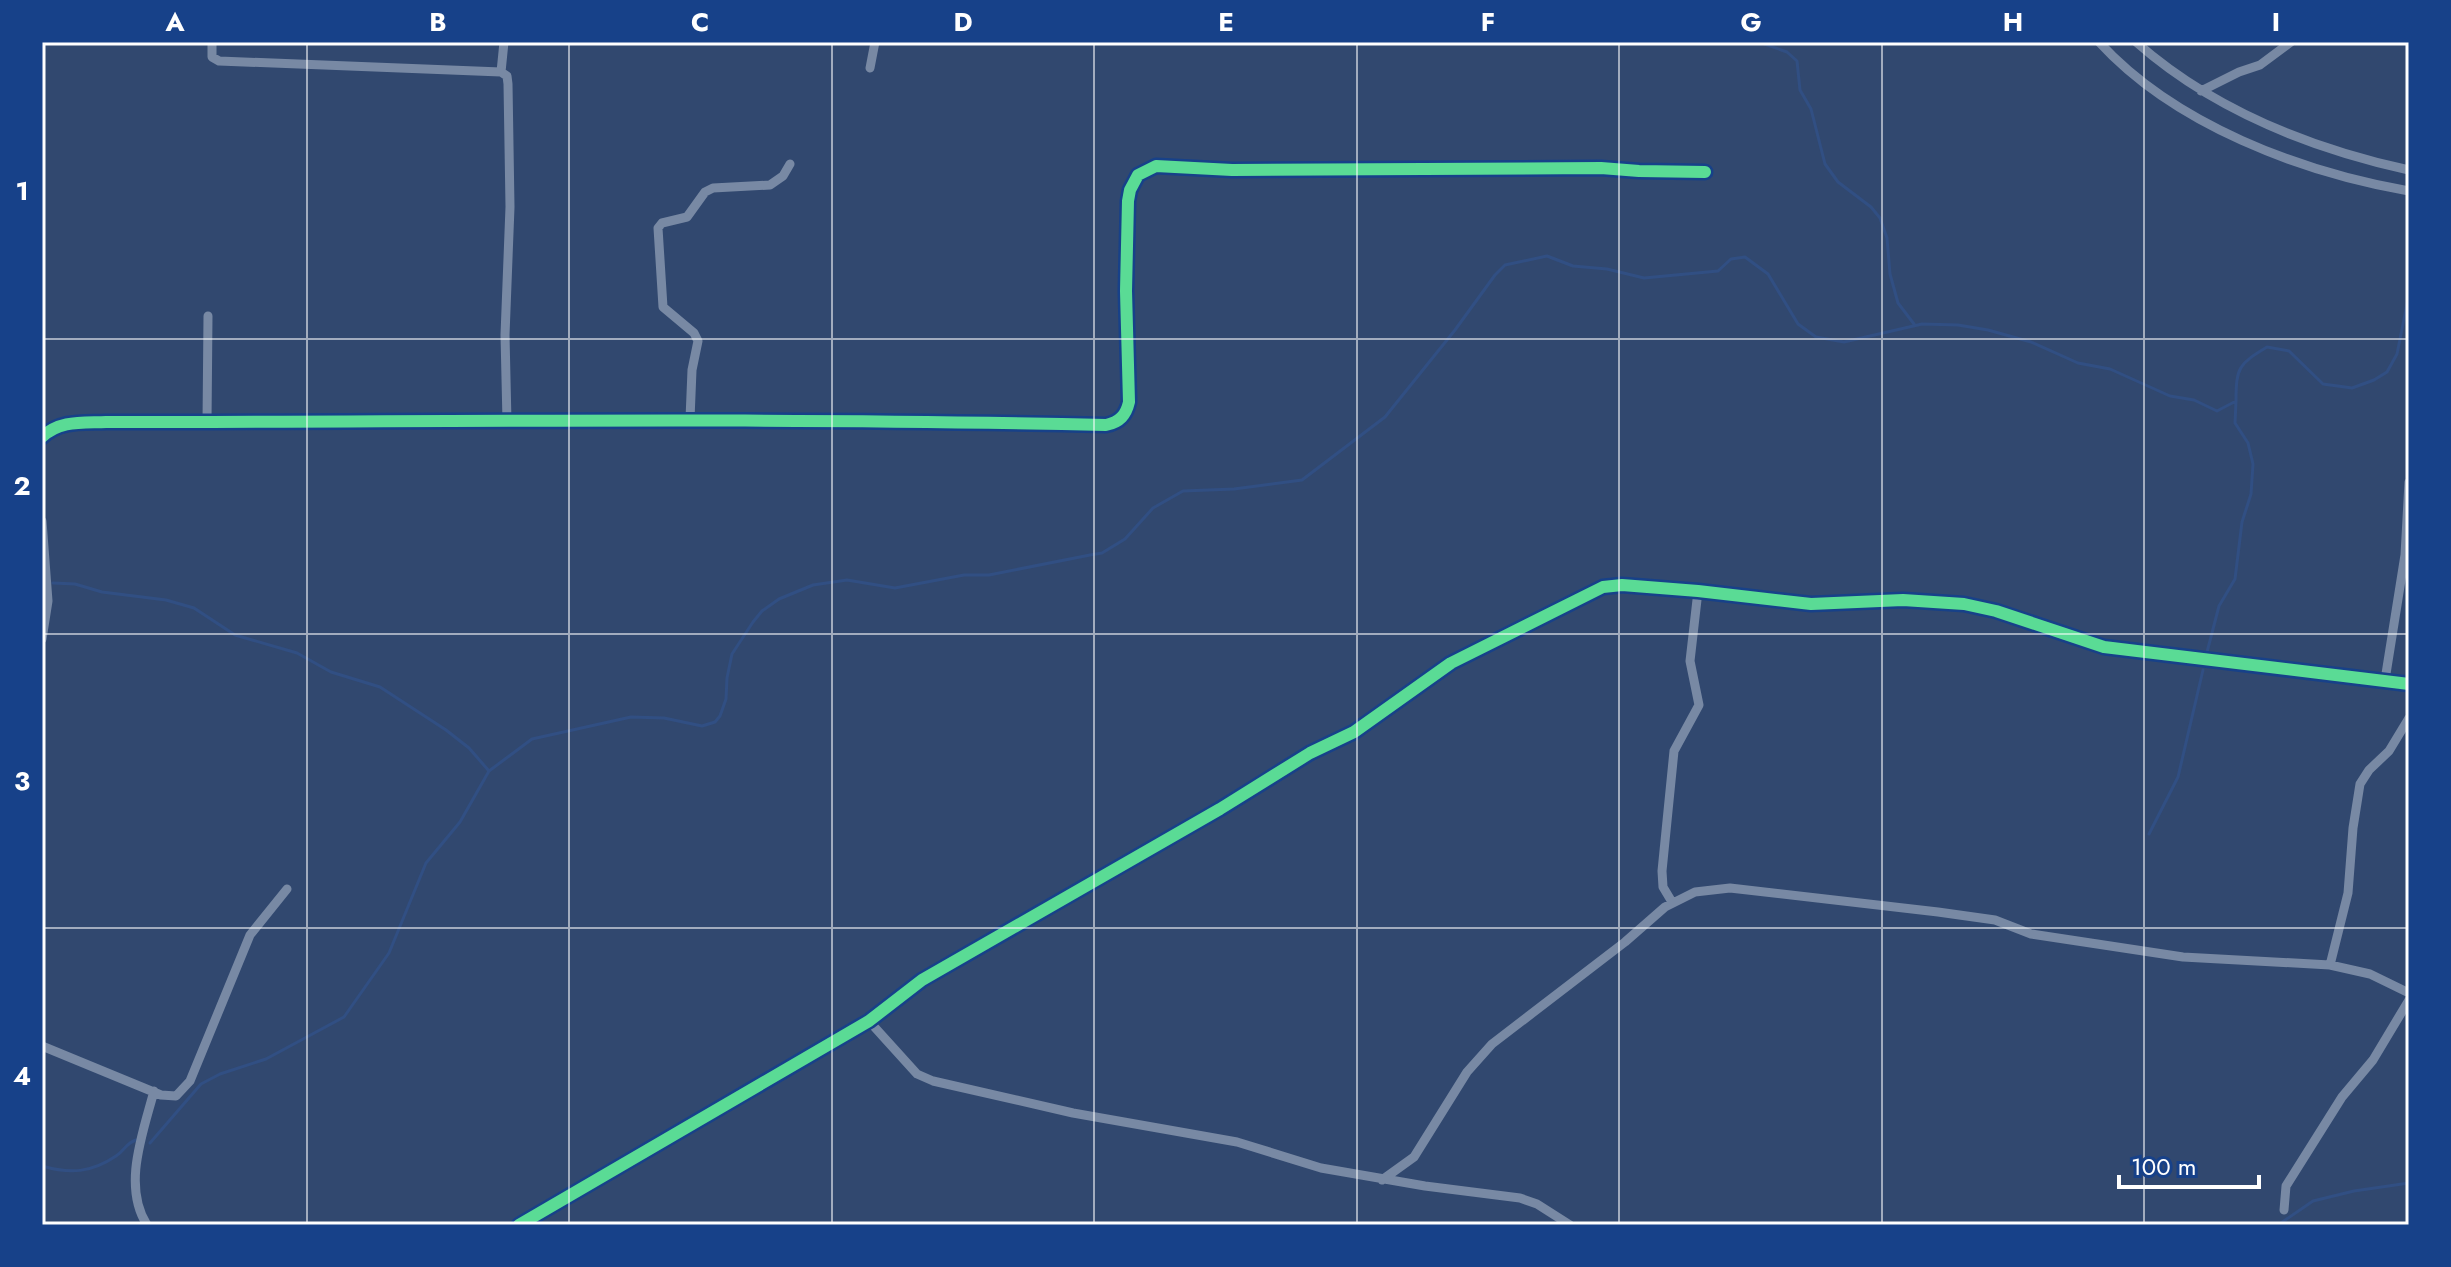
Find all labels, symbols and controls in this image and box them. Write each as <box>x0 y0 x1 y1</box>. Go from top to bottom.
text: A <box>164 3 185 41</box>
text: B <box>429 3 447 41</box>
text: C <box>691 3 709 41</box>
text: D <box>953 3 973 41</box>
text: E <box>1218 3 1234 41</box>
text: F <box>1481 3 1495 41</box>
text: G <box>1740 3 1762 41</box>
text: H <box>2003 3 2023 41</box>
text: I <box>2272 3 2280 41</box>
text: 1 <box>15 172 29 210</box>
text: 2 <box>13 467 31 505</box>
text: 3 <box>14 762 30 800</box>
text: 4 <box>13 1057 31 1095</box>
scale bar <box>2119 1139 2259 1189</box>
text: 100 m <box>2131 1149 2197 1184</box>

